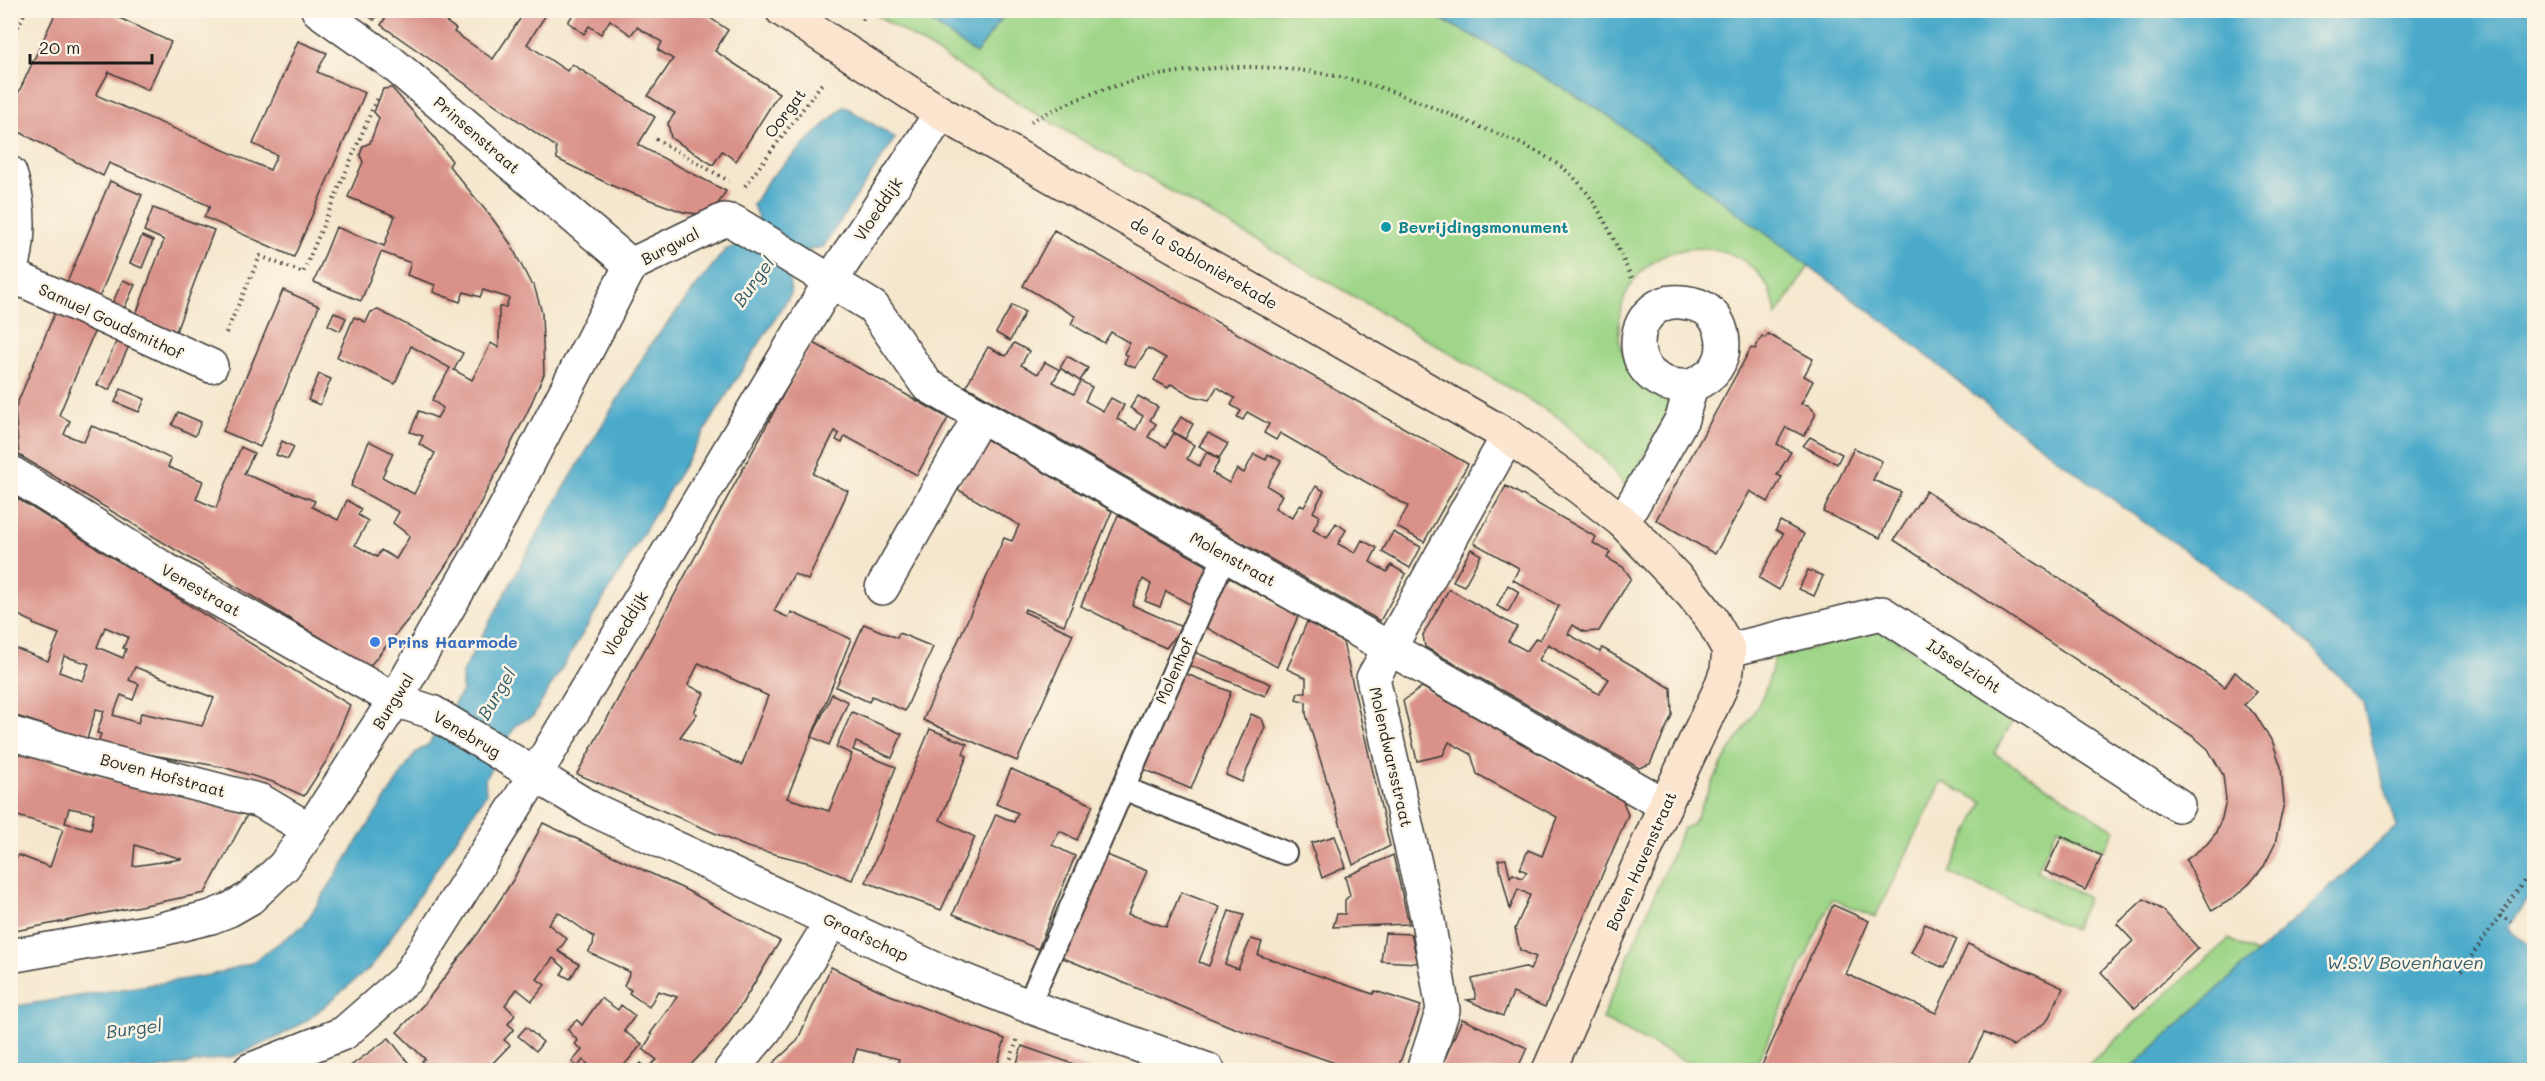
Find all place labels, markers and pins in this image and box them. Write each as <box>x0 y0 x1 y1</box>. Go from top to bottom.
place label: Bevrijdingsmonument <box>1398 216 1568 237</box>
marker: Bevrijdingsmonument <box>1379 220 1393 234</box>
place label: Prins Haarmode <box>387 631 518 652</box>
marker: Prins Haarmode <box>368 635 382 649</box>

